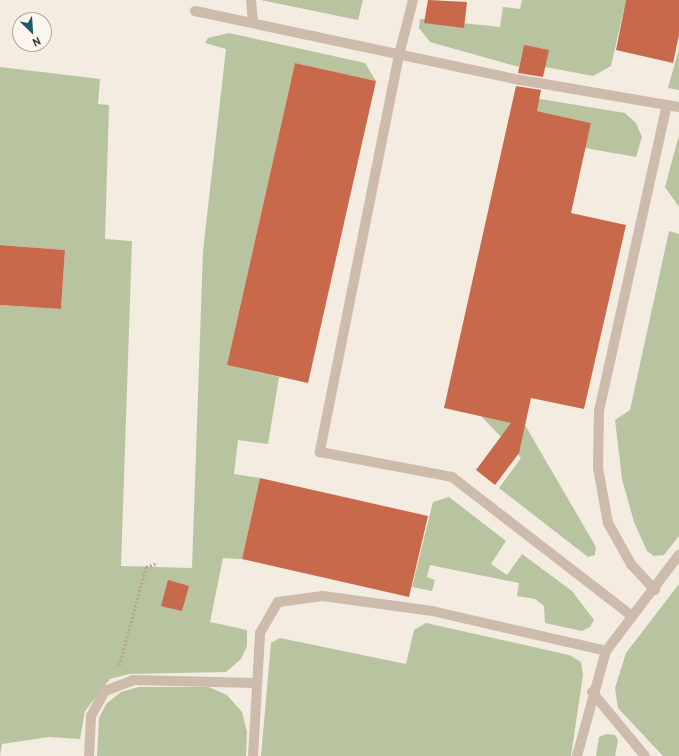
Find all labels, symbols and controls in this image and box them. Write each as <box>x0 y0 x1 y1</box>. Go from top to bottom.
north arrow <box>12 12 52 52</box>
text: N <box>30 34 43 50</box>

